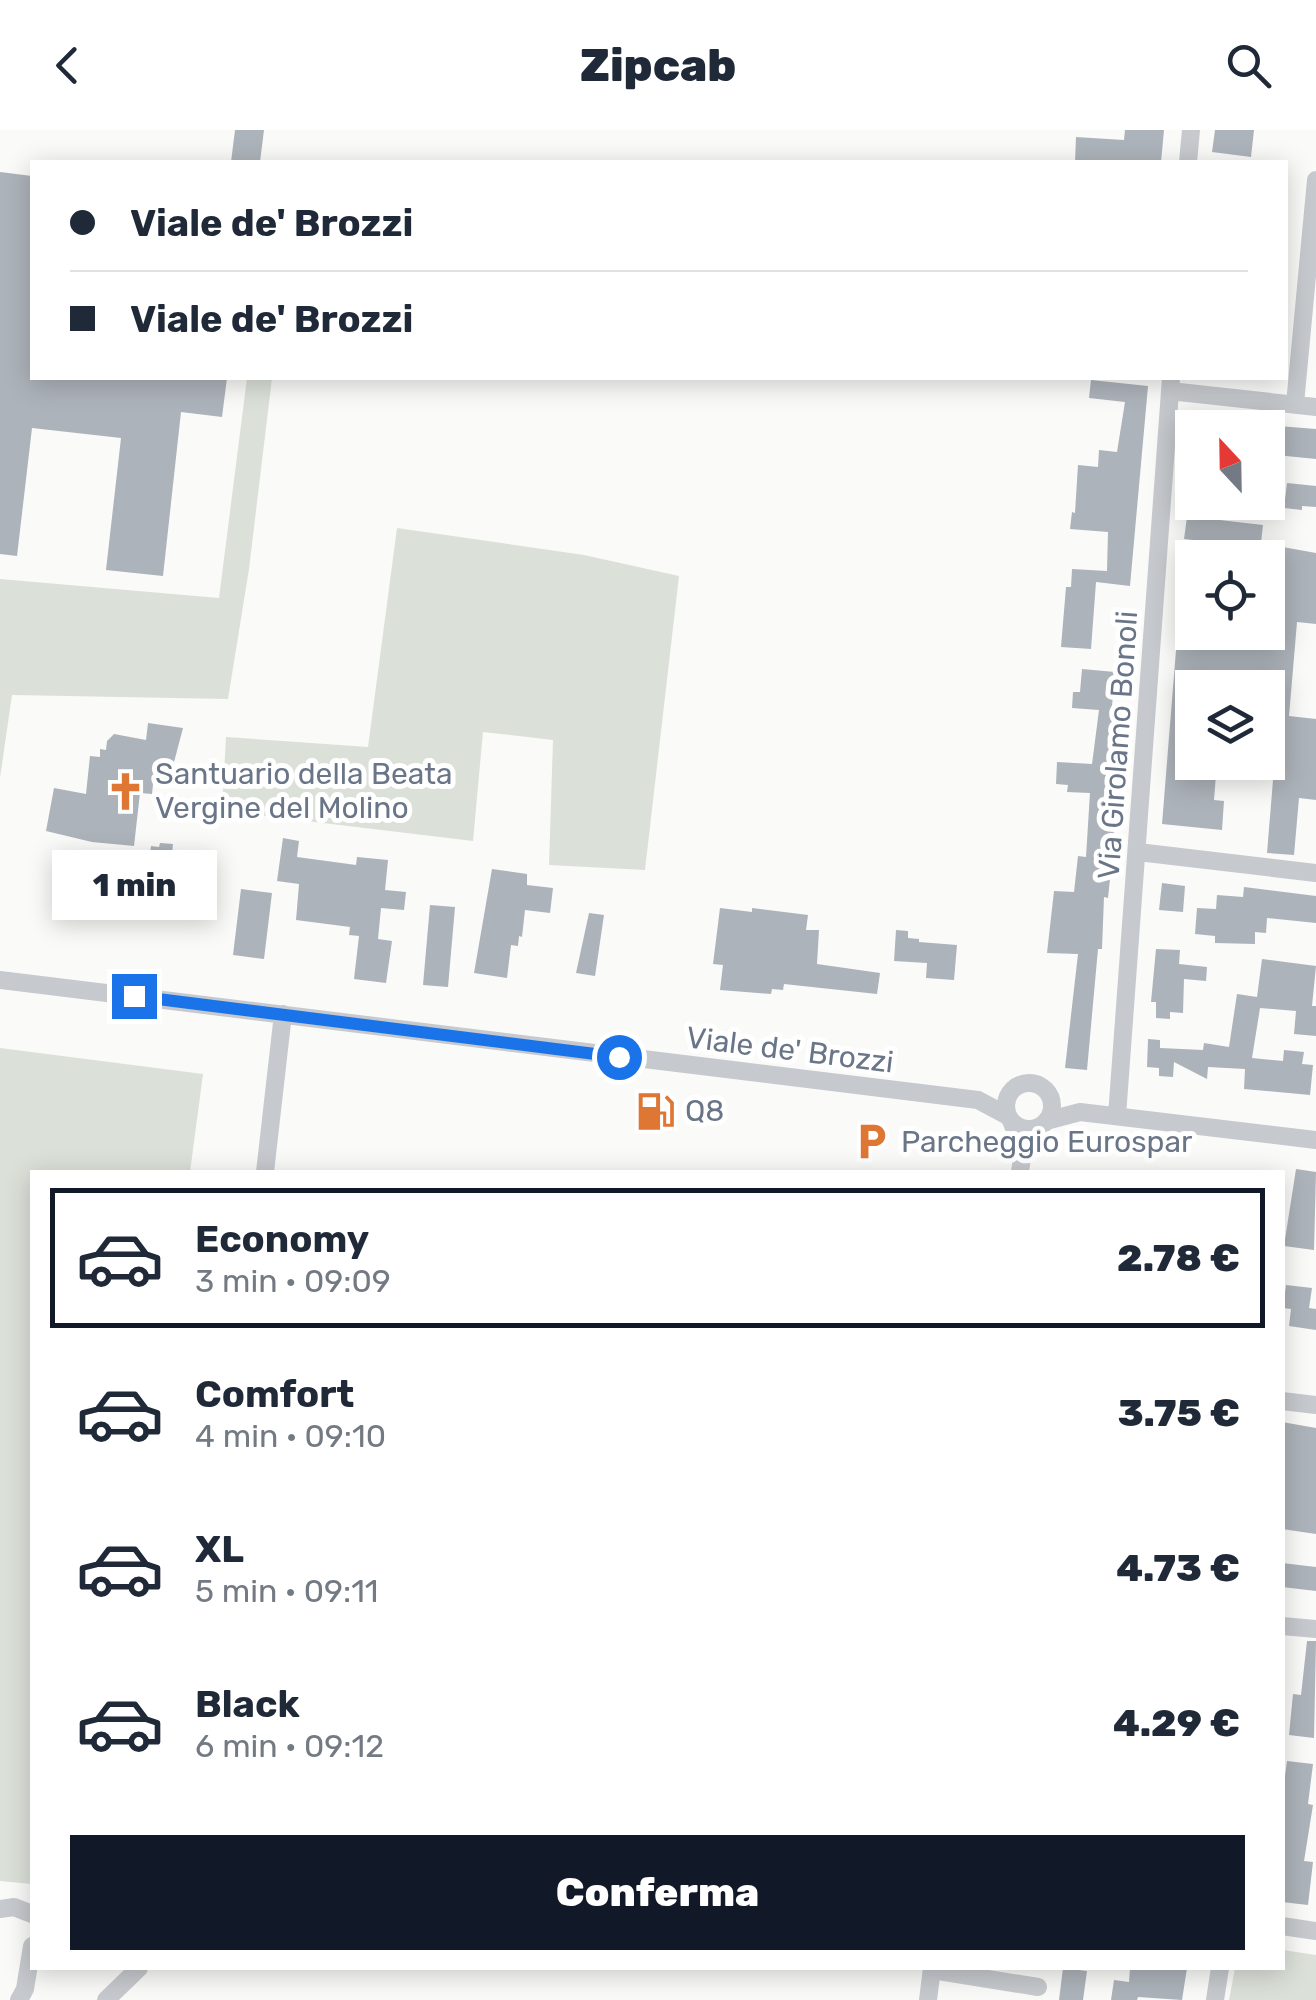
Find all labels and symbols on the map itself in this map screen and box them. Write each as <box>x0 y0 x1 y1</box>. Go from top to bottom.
north arrow <box>1175 410 1285 520</box>
street label: Via Girolamo Bonoli <box>1091 610 1145 880</box>
place label: Santuario della Beata Vergine del Molino <box>155 756 452 826</box>
church icon: Santuario della Beata Vergine del Molino <box>104 770 146 812</box>
callout: 1 min <box>52 851 216 921</box>
route end <box>112 974 157 1019</box>
street label: Viale de' Brozzi <box>684 1019 896 1081</box>
route start <box>597 1035 642 1080</box>
fuel station icon: Q8 <box>634 1090 676 1132</box>
place label: Q8 <box>685 1093 724 1129</box>
parking icon: Parcheggio Eurospar <box>850 1121 892 1163</box>
place label: Parcheggio Eurospar <box>901 1124 1193 1160</box>

